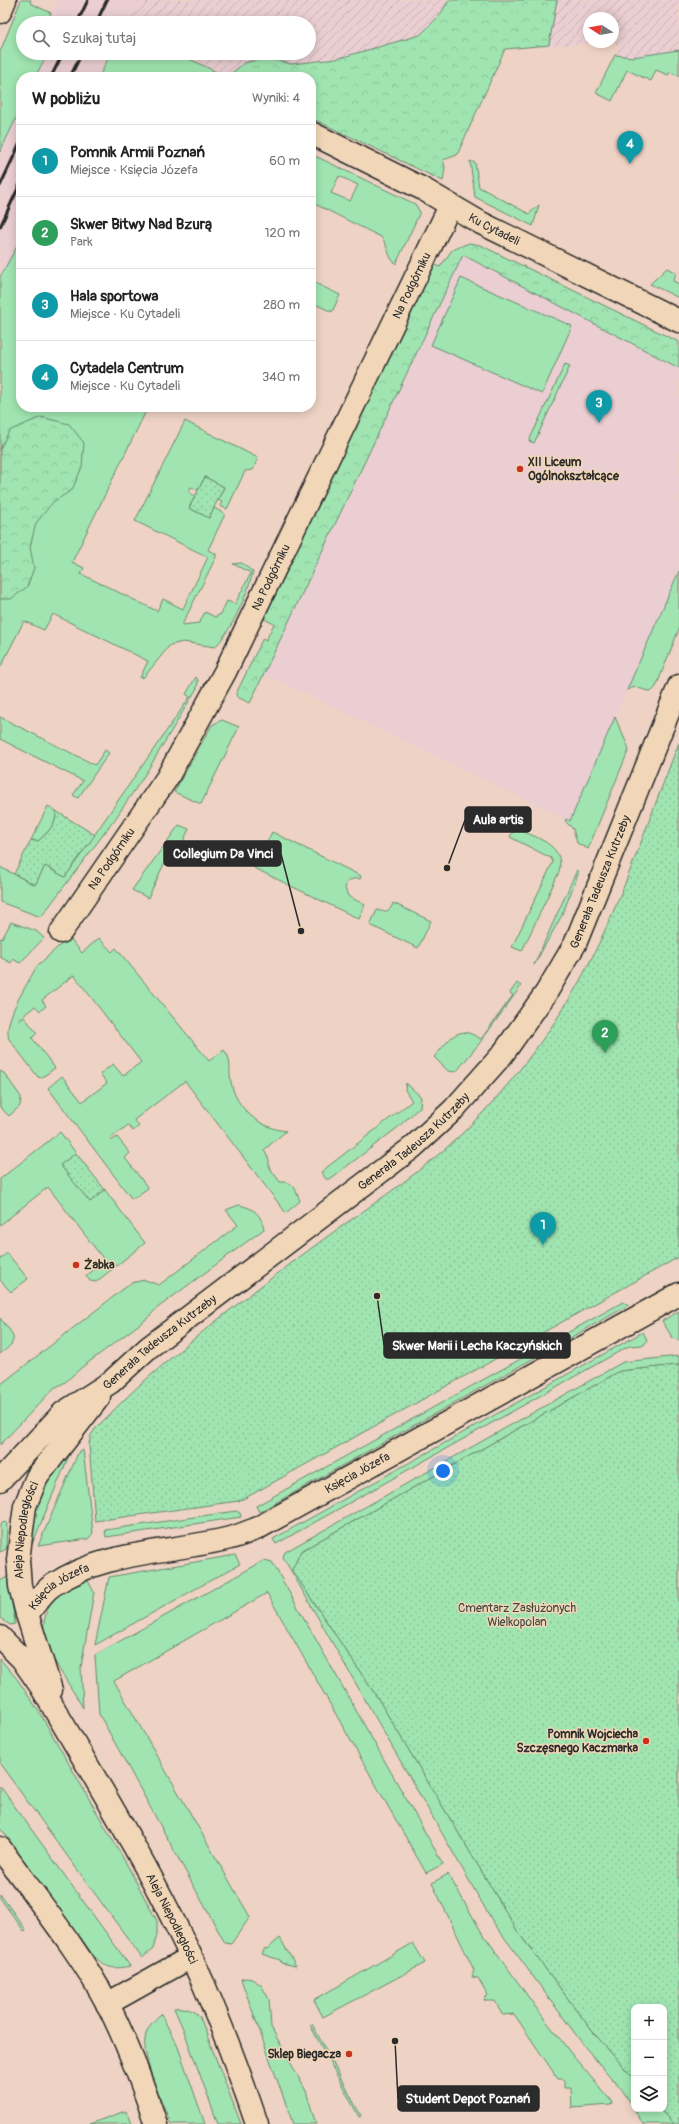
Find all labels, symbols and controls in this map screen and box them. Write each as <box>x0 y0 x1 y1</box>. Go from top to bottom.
north arrow <box>583 12 619 48</box>
search box <box>16 16 316 60</box>
icon: search <box>30 27 52 49</box>
text: Szukaj tutaj <box>62 29 136 48</box>
text: W pobliżu <box>32 88 100 109</box>
text: Wyniki: 4 <box>252 90 300 106</box>
pin: 4 <box>617 131 643 164</box>
text: Pomnik Armii Poznań <box>70 143 205 162</box>
text: 1 <box>42 153 48 169</box>
text: 60 m <box>269 153 300 169</box>
text: Miejsce · Księcia Józefa <box>70 162 198 178</box>
street label: Ku Cytadeli <box>465 210 522 249</box>
text: Skwer Bitwy Nad Bzurą <box>70 215 213 234</box>
text: 2 <box>41 225 49 241</box>
text: 120 m <box>264 225 300 241</box>
text: Park <box>70 234 93 250</box>
street label: Na Podgórniku <box>390 250 435 321</box>
text: Hala sportowa <box>70 287 159 306</box>
text: 3 <box>41 297 49 313</box>
text: 280 m <box>263 297 300 313</box>
text: Miejsce · Ku Cytadeli <box>70 306 180 322</box>
text: Cytadela Centrum <box>70 359 184 378</box>
text: 4 <box>41 369 49 385</box>
text: 340 m <box>262 369 300 385</box>
text: Miejsce · Ku Cytadeli <box>70 378 180 394</box>
pin: 3 <box>586 390 612 423</box>
place label: XII Liceum Ogólnokształcące <box>528 455 620 484</box>
marker: XII Liceum Ogólnokształcące <box>515 464 525 474</box>
street label: Na Podgórniku <box>249 542 294 613</box>
callout: Aula artis <box>465 807 531 832</box>
text: Aula artis <box>473 812 523 828</box>
street label: Generała Tadeusza Kutrzeby <box>567 813 634 952</box>
street label: Na Podgórniku <box>85 825 139 893</box>
callout: Collegium Da Vinci <box>164 841 281 866</box>
text: Collegium Da Vinci <box>173 846 274 862</box>
pin: 2 <box>592 1020 618 1053</box>
street label: Generała Tadeusza Kutrzeby <box>355 1090 473 1194</box>
pin: 1 <box>530 1212 556 1245</box>
place label: Żabka <box>84 1257 115 1273</box>
marker: Żabka <box>71 1260 81 1270</box>
street label: Generała Tadeusza Kutrzeby <box>100 1292 220 1393</box>
callout: Skwer Marii i Lecha Kaczyńskich <box>384 1333 570 1358</box>
text: Skwer Marii i Lecha Kaczyńskich <box>392 1338 562 1354</box>
street label: Księcia Józefa <box>322 1449 393 1497</box>
your location <box>433 1461 453 1481</box>
street label: Aleja Niepodległości <box>11 1480 42 1580</box>
street label: Księcia Józefa <box>26 1560 92 1614</box>
park label: Cmentarz Zasłużonych Wielkopolan <box>458 1601 576 1630</box>
place label: Pomnik Wojciecha Szczęsnego Kaczmarka <box>517 1727 638 1756</box>
marker: Pomnik Wojciecha Szczęsnego Kaczmarka <box>641 1736 651 1746</box>
street label: Aleja Niepodległości <box>142 1871 200 1966</box>
map controls <box>631 2004 667 2112</box>
button: + <box>631 2004 667 2040</box>
button: − <box>631 2040 667 2076</box>
place label: Sklep Biegacza <box>268 2047 341 2062</box>
marker: Sklep Biegacza <box>344 2049 354 2059</box>
button: layers <box>631 2076 667 2112</box>
callout: Student Depot Poznań <box>398 2086 539 2111</box>
text: Student Depot Poznań <box>406 2091 531 2107</box>

